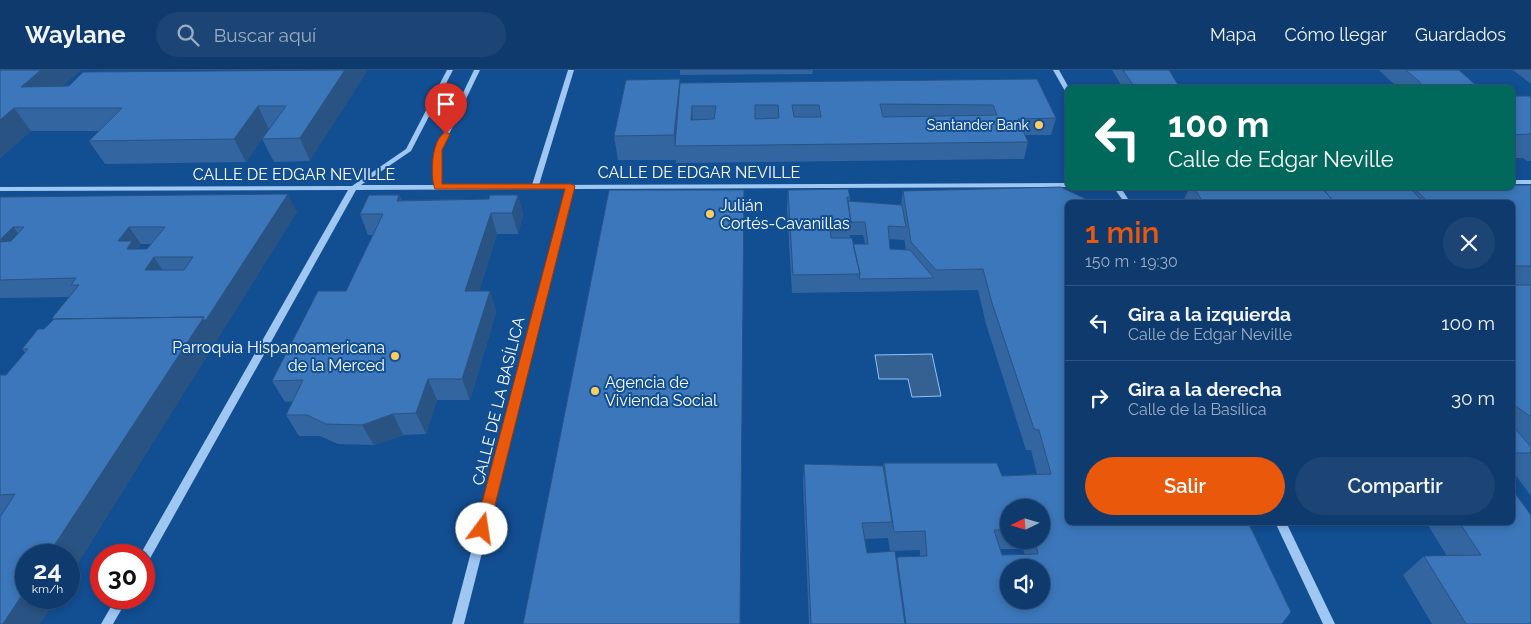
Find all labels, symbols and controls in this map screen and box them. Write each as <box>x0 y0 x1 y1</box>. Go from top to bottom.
search box <box>156 12 506 57</box>
text: Waylane <box>25 20 126 49</box>
icon: search <box>174 21 202 49</box>
text: Buscar aquí <box>214 24 316 46</box>
text: Mapa <box>1210 24 1256 45</box>
text: Cómo llegar <box>1284 24 1387 45</box>
text: Guardados <box>1415 24 1506 45</box>
pin <box>425 83 467 134</box>
icon: arrive <box>432 90 460 118</box>
text: 100 m <box>1168 104 1269 145</box>
icon: left <box>1085 105 1150 170</box>
place label: Santander Bank <box>927 117 1030 133</box>
marker: Santander Bank <box>1033 119 1045 131</box>
text: Calle de Edgar Neville <box>1168 146 1394 172</box>
street label: CALLE DE EDGAR NEVILLE <box>598 163 801 182</box>
street label: CALLE DE EDGAR NEVILLE <box>193 165 396 184</box>
place label: Julián Cortés-Cavanillas <box>720 196 850 233</box>
marker: Julián Cortés-Cavanillas <box>704 208 716 220</box>
text: 1 min <box>1085 215 1160 250</box>
button: close <box>1443 217 1495 269</box>
text: 150 m · 19:30 <box>1085 252 1178 271</box>
text: Gira a la izquierda <box>1128 303 1291 325</box>
icon: left <box>1085 309 1113 337</box>
text: 100 m <box>1441 312 1495 334</box>
street label: CALLE DE LA BASÍLICA <box>467 315 529 487</box>
text: Calle de Edgar Neville <box>1128 325 1292 344</box>
place label: Parroquia Hispanoamericana de la Merced <box>172 338 385 375</box>
marker: Parroquia Hispanoamericana de la Merced <box>389 350 401 362</box>
place label: Agencia de Vivienda Social <box>605 373 718 410</box>
text: Gira a la derecha <box>1128 378 1282 400</box>
icon: right <box>1085 384 1113 412</box>
marker: Agencia de Vivienda Social <box>589 385 601 397</box>
text: 30 m <box>1451 387 1495 409</box>
text: Calle de la Basílica <box>1128 400 1266 419</box>
button: Salir <box>1085 457 1285 515</box>
button: Compartir <box>1295 457 1495 515</box>
north arrow <box>1000 499 1050 549</box>
map controls <box>1000 499 1050 609</box>
position arrow <box>455 502 507 554</box>
speed limit sign: 30 <box>90 544 155 609</box>
text: 24 <box>33 555 62 585</box>
button: sound <box>1000 559 1050 609</box>
text: km/h <box>32 582 63 596</box>

